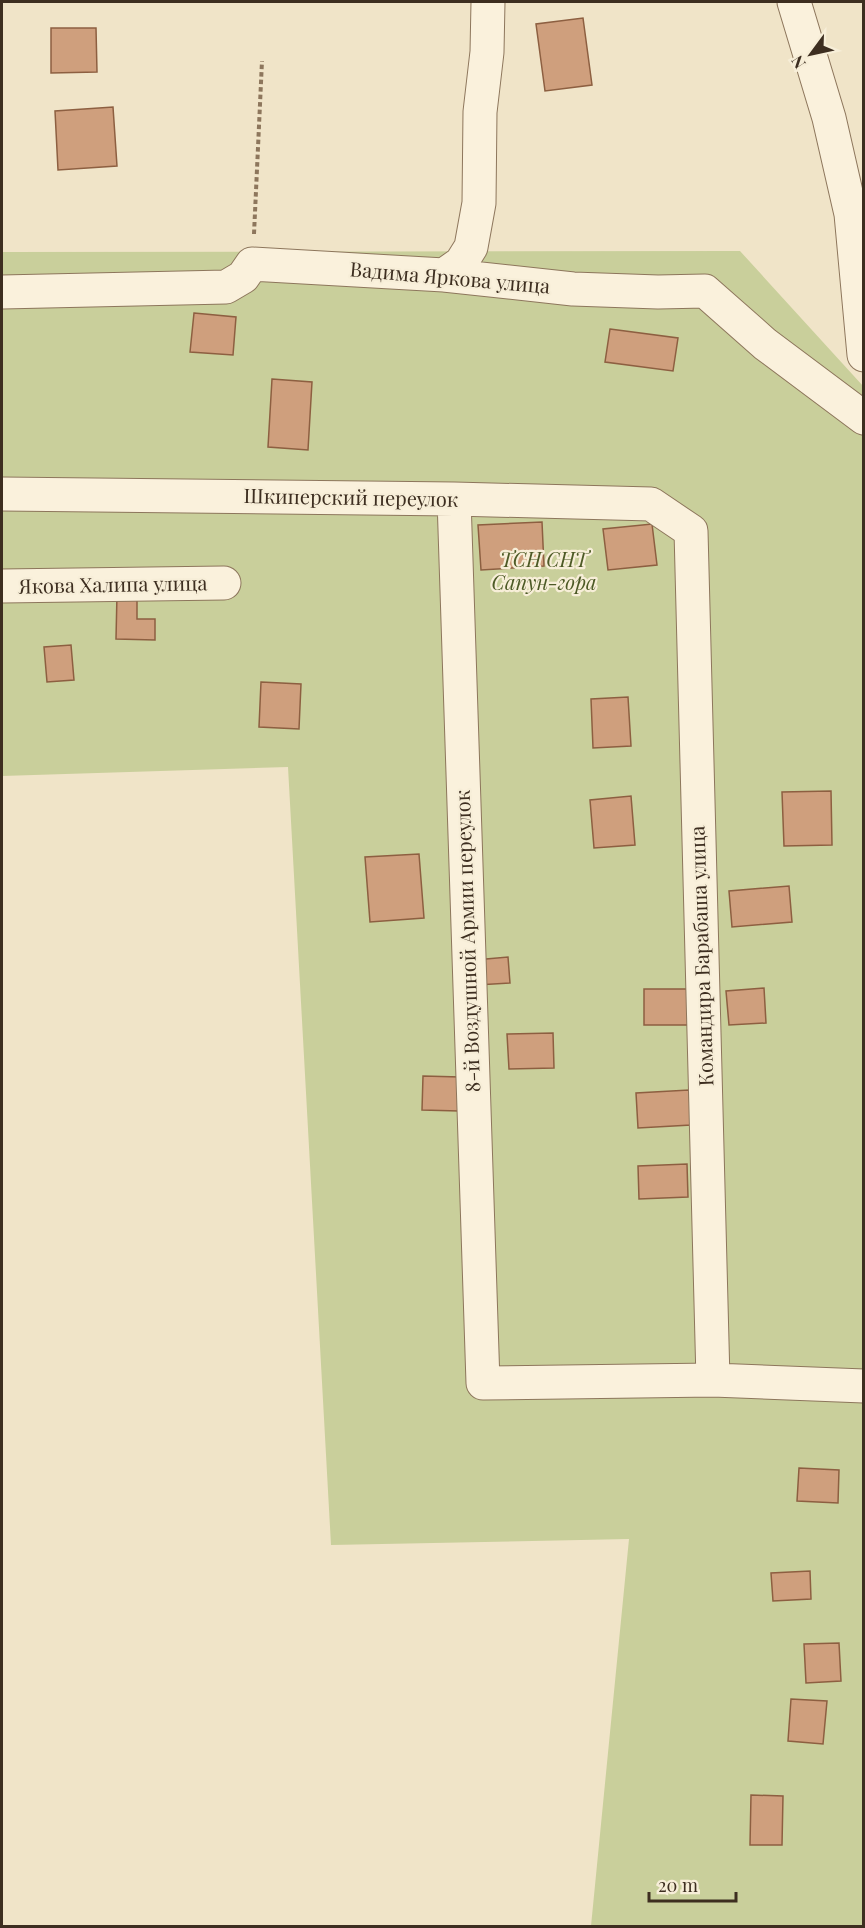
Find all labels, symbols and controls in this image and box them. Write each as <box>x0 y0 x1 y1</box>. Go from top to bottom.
north arrow <box>781 24 841 84</box>
text: N <box>786 52 810 73</box>
street label: Вадима Яркова улица <box>349 254 551 299</box>
street label: Шкиперский переулок <box>243 481 459 512</box>
park label: ТСН СНТ Сапун-гора <box>492 545 596 595</box>
street label: Якова Халипа улица <box>17 568 208 599</box>
street label: 8-й Воздушной Армии переулок <box>448 789 485 1093</box>
street label: Командира Барабаша улица <box>682 825 719 1087</box>
scale bar <box>649 1865 736 1903</box>
text: 20 m <box>658 1873 698 1897</box>

